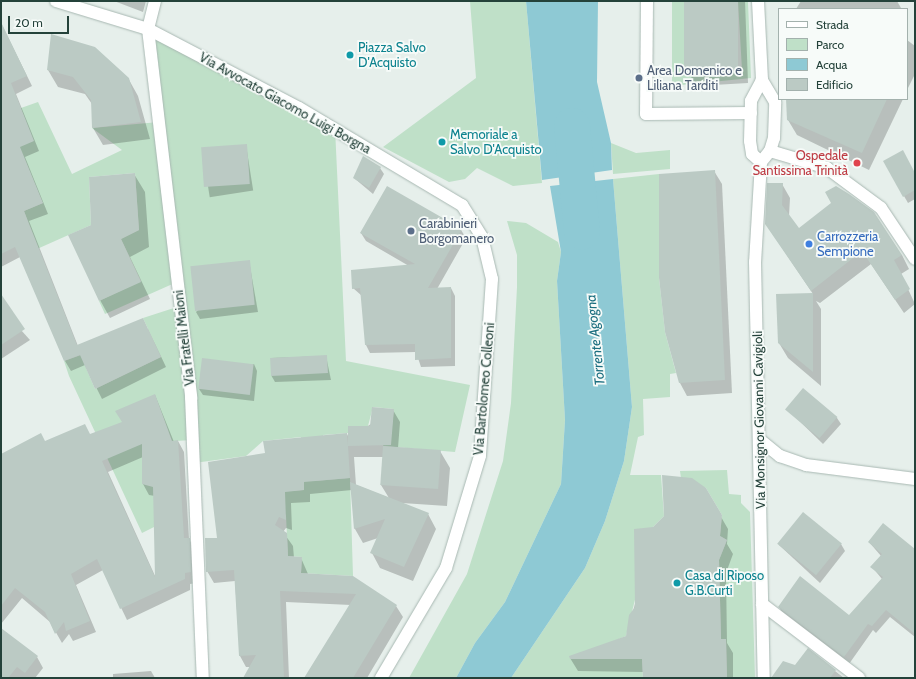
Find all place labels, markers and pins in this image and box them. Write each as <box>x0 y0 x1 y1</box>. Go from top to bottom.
place label: Piazza Salvo D'Acquisto <box>358 40 426 71</box>
marker: Piazza Salvo D'Acquisto <box>345 50 355 60</box>
place label: Area Domenico e Liliana Tarditi <box>647 63 742 94</box>
marker: Area Domenico e Liliana Tarditi <box>634 73 644 83</box>
place label: Memoriale a Salvo D'Acquisto <box>450 127 542 158</box>
marker: Memoriale a Salvo D'Acquisto <box>437 137 447 147</box>
place label: Ospedale Santissima Trinità <box>752 148 848 179</box>
marker: Ospedale Santissima Trinità <box>851 157 863 169</box>
place label: Carabinieri Borgomanero <box>419 216 494 247</box>
marker: Carabinieri Borgomanero <box>406 226 416 236</box>
place label: Carrozzeria Sempione <box>817 229 878 260</box>
marker: Carrozzeria Sempione <box>804 239 814 249</box>
place label: Casa di Riposo G.B.Curti <box>685 568 764 599</box>
marker: Casa di Riposo G.B.Curti <box>672 578 682 588</box>

